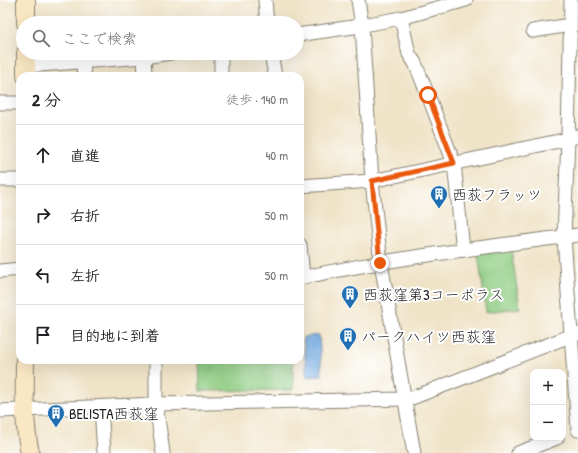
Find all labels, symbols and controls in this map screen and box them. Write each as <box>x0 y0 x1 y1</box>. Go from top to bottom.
search box <box>16 16 304 60</box>
icon: search <box>30 27 52 49</box>
text: ここで検索 <box>62 28 137 49</box>
route start <box>419 86 437 104</box>
text: 2 分 <box>32 88 61 111</box>
text: 徒歩 · 140 m <box>226 90 288 108</box>
icon: ahead <box>32 144 54 166</box>
text: 直進 <box>70 145 100 166</box>
text: 40 m <box>265 146 288 164</box>
building icon: 西荻フラッツ <box>429 184 449 209</box>
place label: 西荻フラッツ <box>452 184 542 205</box>
icon: right <box>32 204 54 226</box>
text: 右折 <box>70 205 100 226</box>
text: 50 m <box>265 206 288 224</box>
route end <box>371 254 389 272</box>
icon: left <box>32 264 54 286</box>
text: 左折 <box>70 265 100 286</box>
text: 50 m <box>265 266 288 284</box>
building icon: 西荻窪第3コーポラス <box>340 284 360 309</box>
place label: 西荻窪第3コーポラス <box>363 284 504 305</box>
icon: arrive <box>32 324 54 346</box>
text: 目的地に到着 <box>70 325 160 346</box>
building icon: パークハイツ西荻窪 <box>338 326 358 351</box>
place label: パークハイツ西荻窪 <box>361 326 496 347</box>
map controls <box>530 369 566 441</box>
button: + <box>530 369 566 405</box>
building icon: BELISTA西荻窪 <box>46 403 66 428</box>
place label: BELISTA西荻窪 <box>69 403 159 424</box>
button: − <box>530 405 566 441</box>

